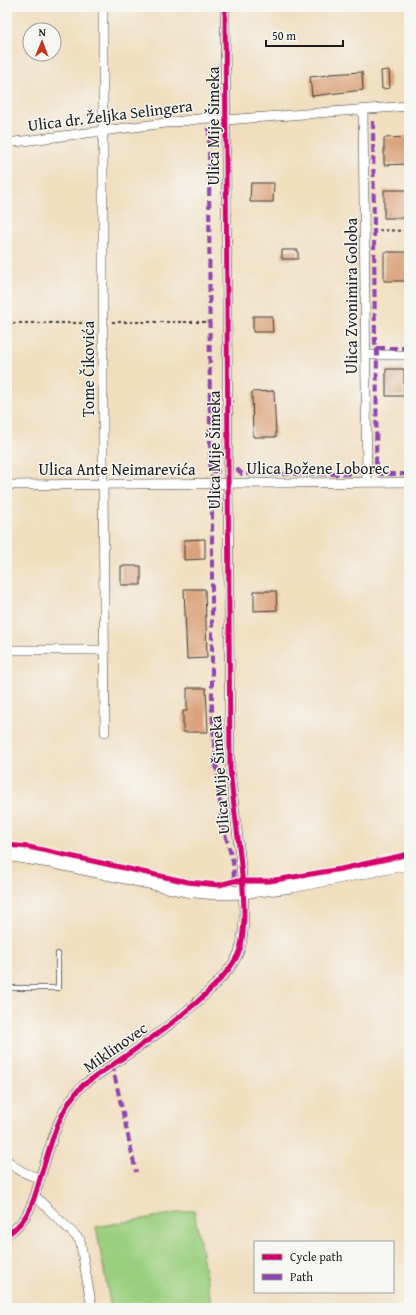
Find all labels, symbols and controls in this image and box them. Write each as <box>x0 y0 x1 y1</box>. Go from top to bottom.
north arrow <box>22 22 62 62</box>
scale bar <box>266 22 343 48</box>
text: N <box>38 24 47 40</box>
text: 50 m <box>272 27 296 44</box>
street label: Ulica Mije Šimeka <box>201 66 225 186</box>
street label: Ulica dr. Željka Selingera <box>26 93 194 137</box>
street label: Ulica Zvonimira Goloba <box>339 217 363 374</box>
street label: Tome Čikovića <box>76 320 100 417</box>
street label: Ulica Mije Šimeka <box>202 390 226 510</box>
street label: Ulica Božene Loborec <box>247 456 389 480</box>
street label: Ulica Ante Neimarevića <box>38 457 196 481</box>
street label: Ulica Mije Šimeka <box>203 714 235 835</box>
street label: Miklinovec <box>78 1016 152 1078</box>
legend <box>254 1241 394 1293</box>
text: Cycle path <box>290 1248 343 1265</box>
text: Path <box>290 1268 313 1285</box>

